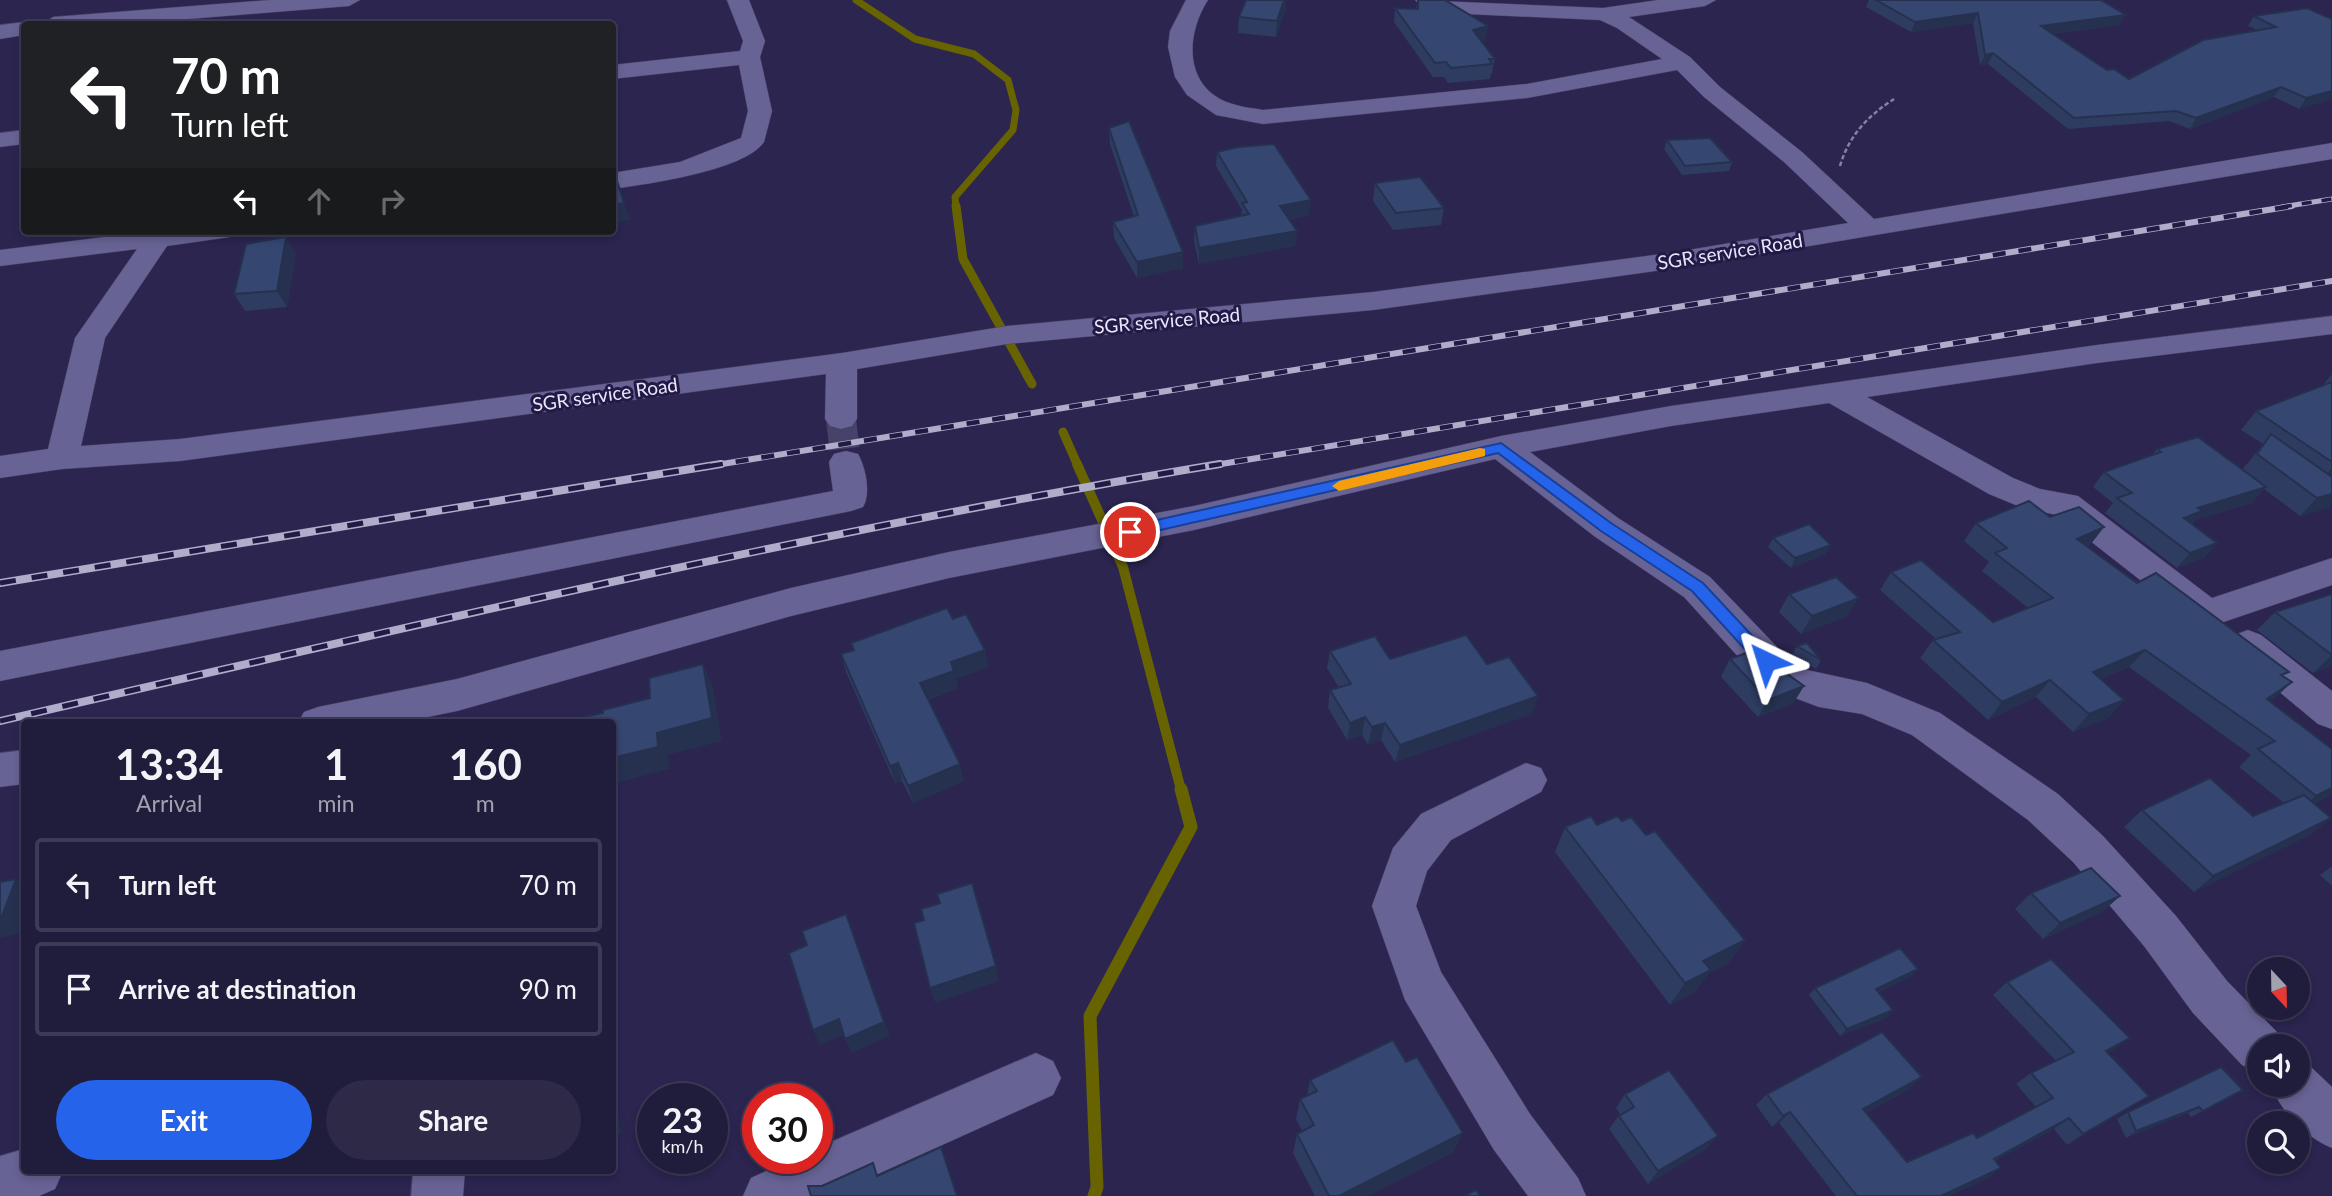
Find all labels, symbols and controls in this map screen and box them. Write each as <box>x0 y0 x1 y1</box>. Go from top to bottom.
text: 70 m <box>171 46 281 104</box>
icon: left <box>56 49 147 140</box>
text: Turn left <box>171 105 288 144</box>
icon: left <box>227 182 265 220</box>
icon: ahead <box>300 182 338 220</box>
icon: right <box>373 182 411 220</box>
street label: SGR service Road <box>1656 228 1804 274</box>
street label: SGR service Road <box>1093 302 1241 338</box>
street label: SGR service Road <box>531 372 679 416</box>
pin <box>1100 502 1160 562</box>
icon: arrive <box>1111 513 1149 551</box>
position arrow <box>1729 624 1803 698</box>
text: 13:34 <box>115 739 223 789</box>
text: 1 <box>324 739 348 789</box>
text: 160 <box>449 739 522 789</box>
text: Arrival <box>136 789 202 817</box>
text: min <box>317 789 355 817</box>
text: m <box>476 789 495 817</box>
icon: left <box>60 866 98 904</box>
text: Turn left <box>119 869 216 901</box>
text: 70 m <box>519 869 577 901</box>
north arrow <box>2247 957 2310 1020</box>
map controls <box>2247 957 2310 1174</box>
icon: arrive <box>60 970 98 1008</box>
text: Arrive at destination <box>119 973 356 1005</box>
text: 90 m <box>519 973 577 1005</box>
button: sound <box>2247 1034 2310 1097</box>
button: Exit <box>56 1080 312 1160</box>
button: Share <box>326 1080 581 1160</box>
speed limit sign: 30 <box>742 1083 833 1174</box>
text: 23 <box>662 1098 703 1140</box>
button: search <box>2247 1111 2310 1174</box>
text: km/h <box>661 1135 704 1157</box>

